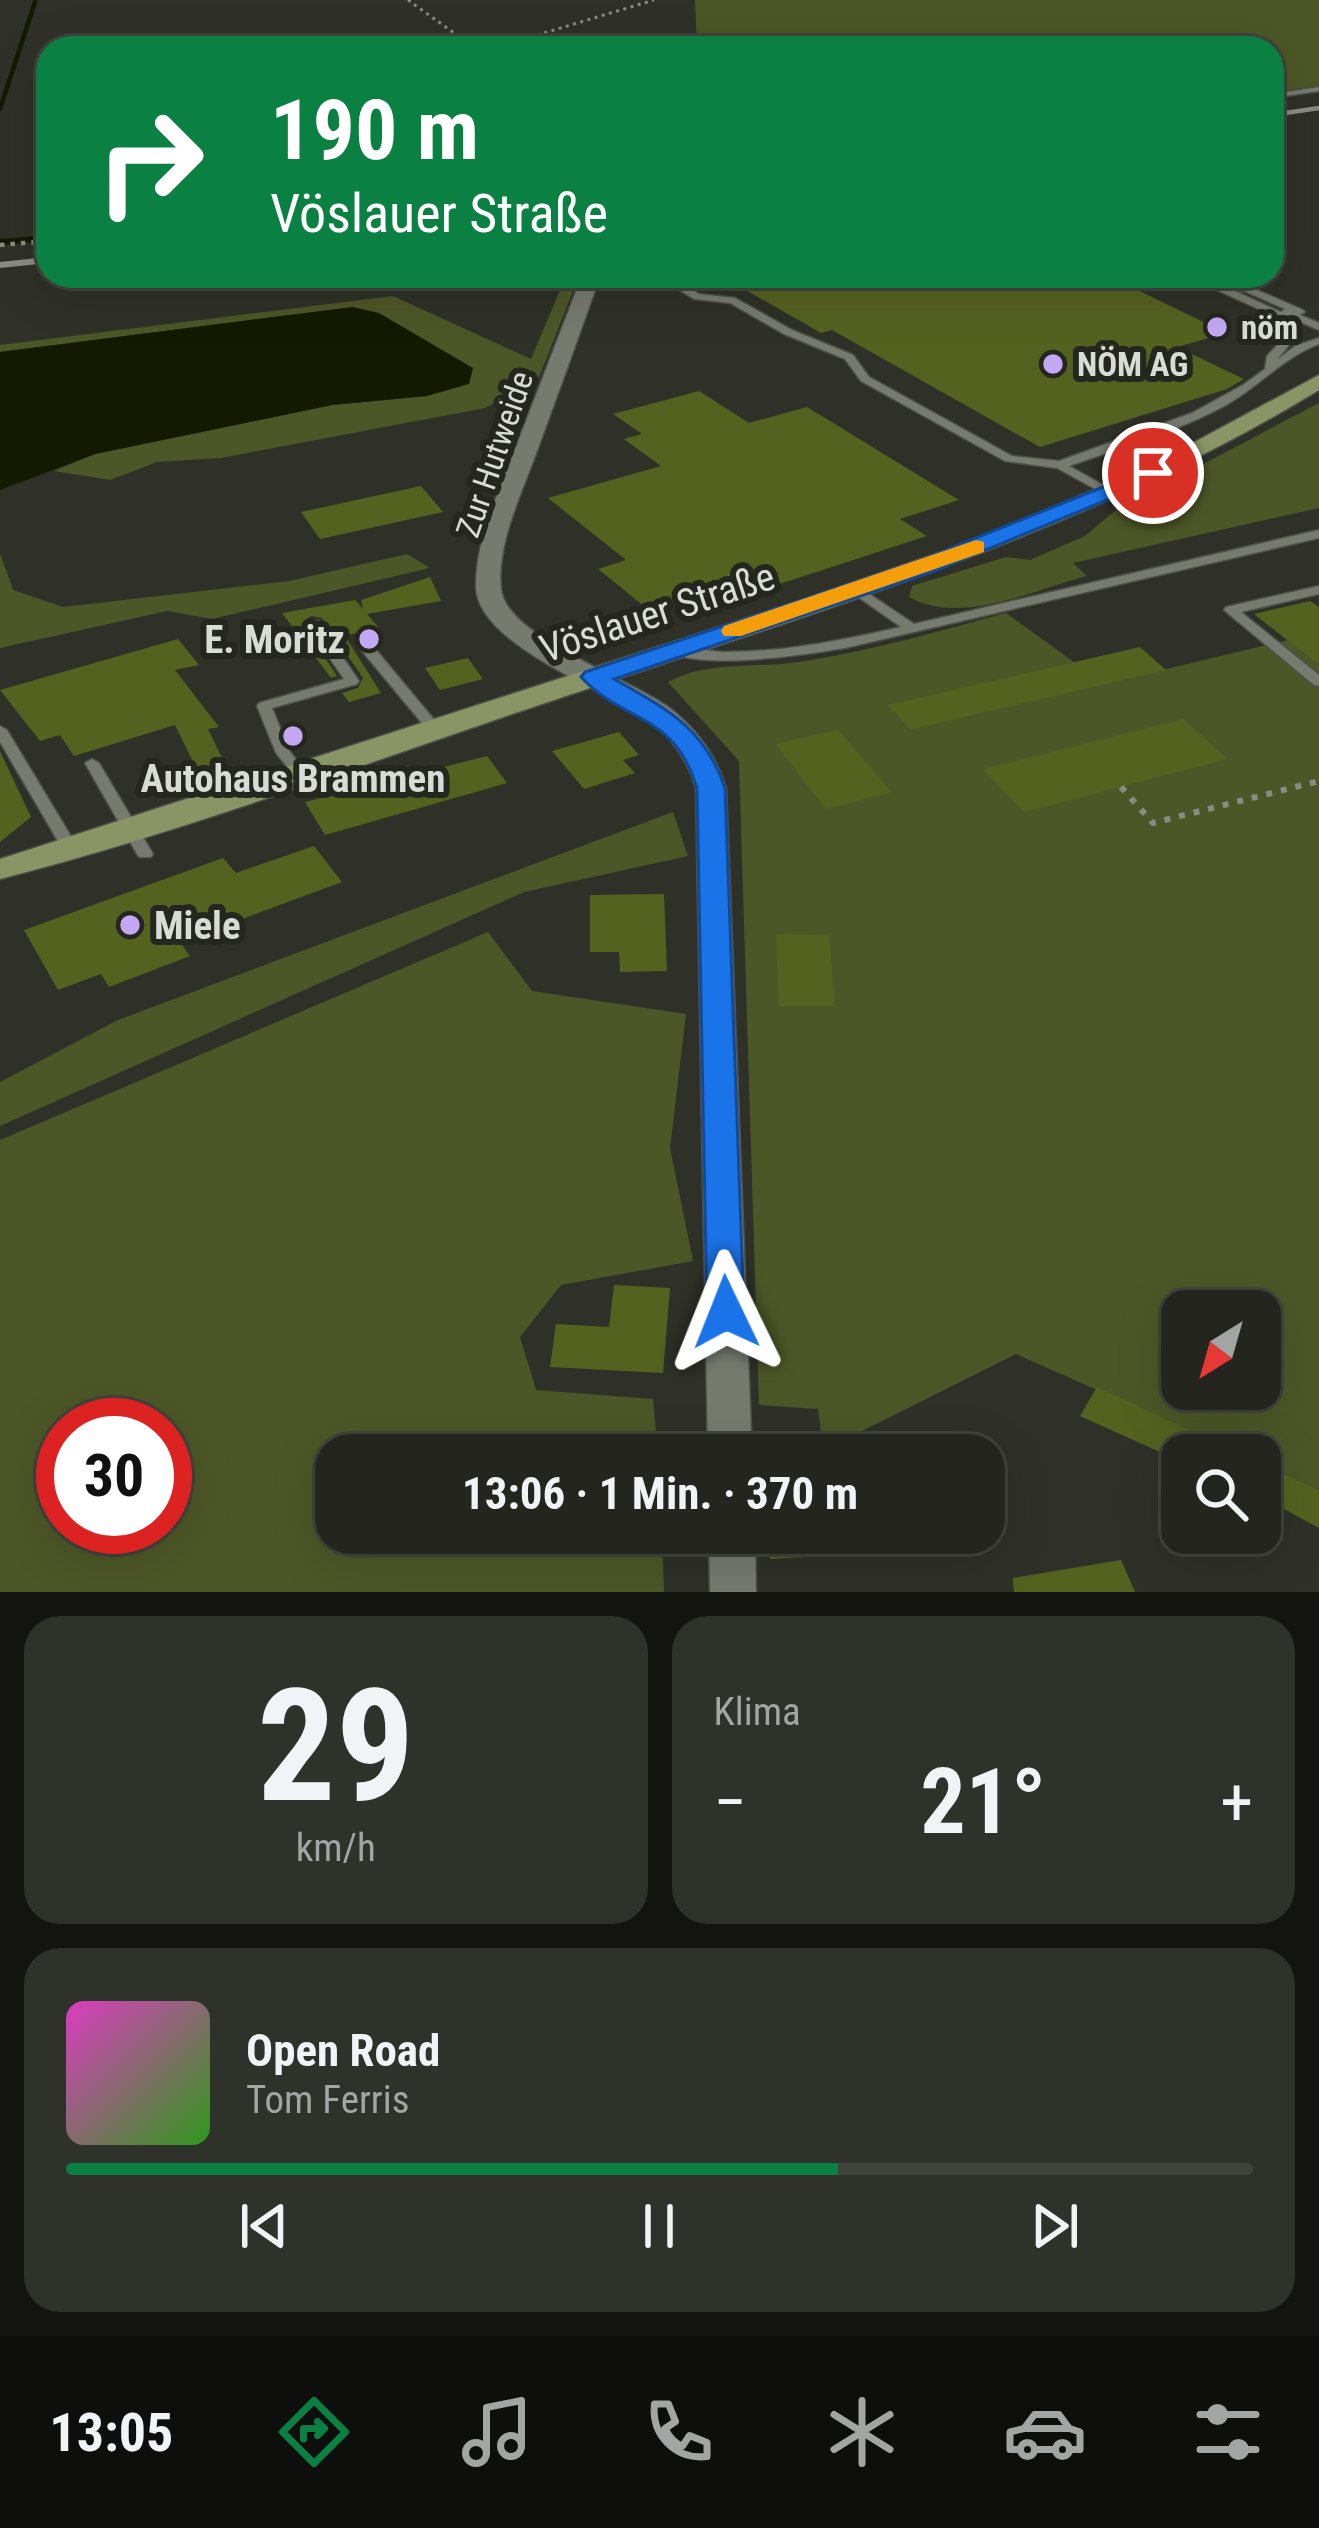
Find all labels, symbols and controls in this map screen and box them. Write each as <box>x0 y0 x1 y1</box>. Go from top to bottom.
text: 190 m <box>270 81 479 180</box>
icon: right <box>72 84 228 240</box>
text: Vöslauer Straße <box>270 182 608 245</box>
place label: nöm <box>1241 308 1298 347</box>
marker: nöm <box>1204 314 1230 340</box>
place label: NÖM AG <box>1077 345 1188 384</box>
marker: NÖM AG <box>1040 351 1066 377</box>
street label: Zur Hutweide <box>448 366 541 542</box>
pin <box>1102 422 1204 524</box>
icon: arrive <box>1120 440 1186 506</box>
street label: Vöslauer Straße <box>534 553 781 673</box>
place label: E. Moritz <box>204 617 345 663</box>
marker: E. Moritz <box>356 626 382 652</box>
marker: Autohaus Brammen <box>280 723 306 749</box>
place label: Autohaus Brammen <box>141 756 445 802</box>
place label: Miele <box>154 903 241 949</box>
marker: Miele <box>117 912 143 938</box>
position arrow <box>663 1249 789 1375</box>
north arrow <box>1161 1290 1281 1410</box>
map controls <box>1161 1290 1281 1554</box>
speed limit sign: 30 <box>36 1398 192 1554</box>
button: search <box>1161 1434 1281 1554</box>
text: 13:06 · 1 Min. · 370 m <box>462 1467 858 1520</box>
text: 29 <box>257 1655 415 1838</box>
text: Klima <box>714 1689 801 1735</box>
text: 21° <box>920 1750 1046 1855</box>
text: − <box>714 1764 747 1841</box>
text: + <box>1220 1764 1253 1841</box>
text: km/h <box>296 1825 376 1871</box>
text: Open Road <box>246 2024 440 2077</box>
text: Tom Ferris <box>246 2077 409 2123</box>
icon: previous <box>231 2193 297 2259</box>
icon: pause <box>626 2193 692 2259</box>
icon: next <box>1022 2193 1088 2259</box>
icon: directions <box>272 2390 356 2474</box>
icon: music <box>455 2390 539 2474</box>
icon: phone <box>637 2390 721 2474</box>
icon: climate <box>820 2390 904 2474</box>
icon: car <box>1003 2390 1087 2474</box>
icon: filters <box>1186 2390 1270 2474</box>
text: 13:05 <box>49 2401 173 2464</box>

